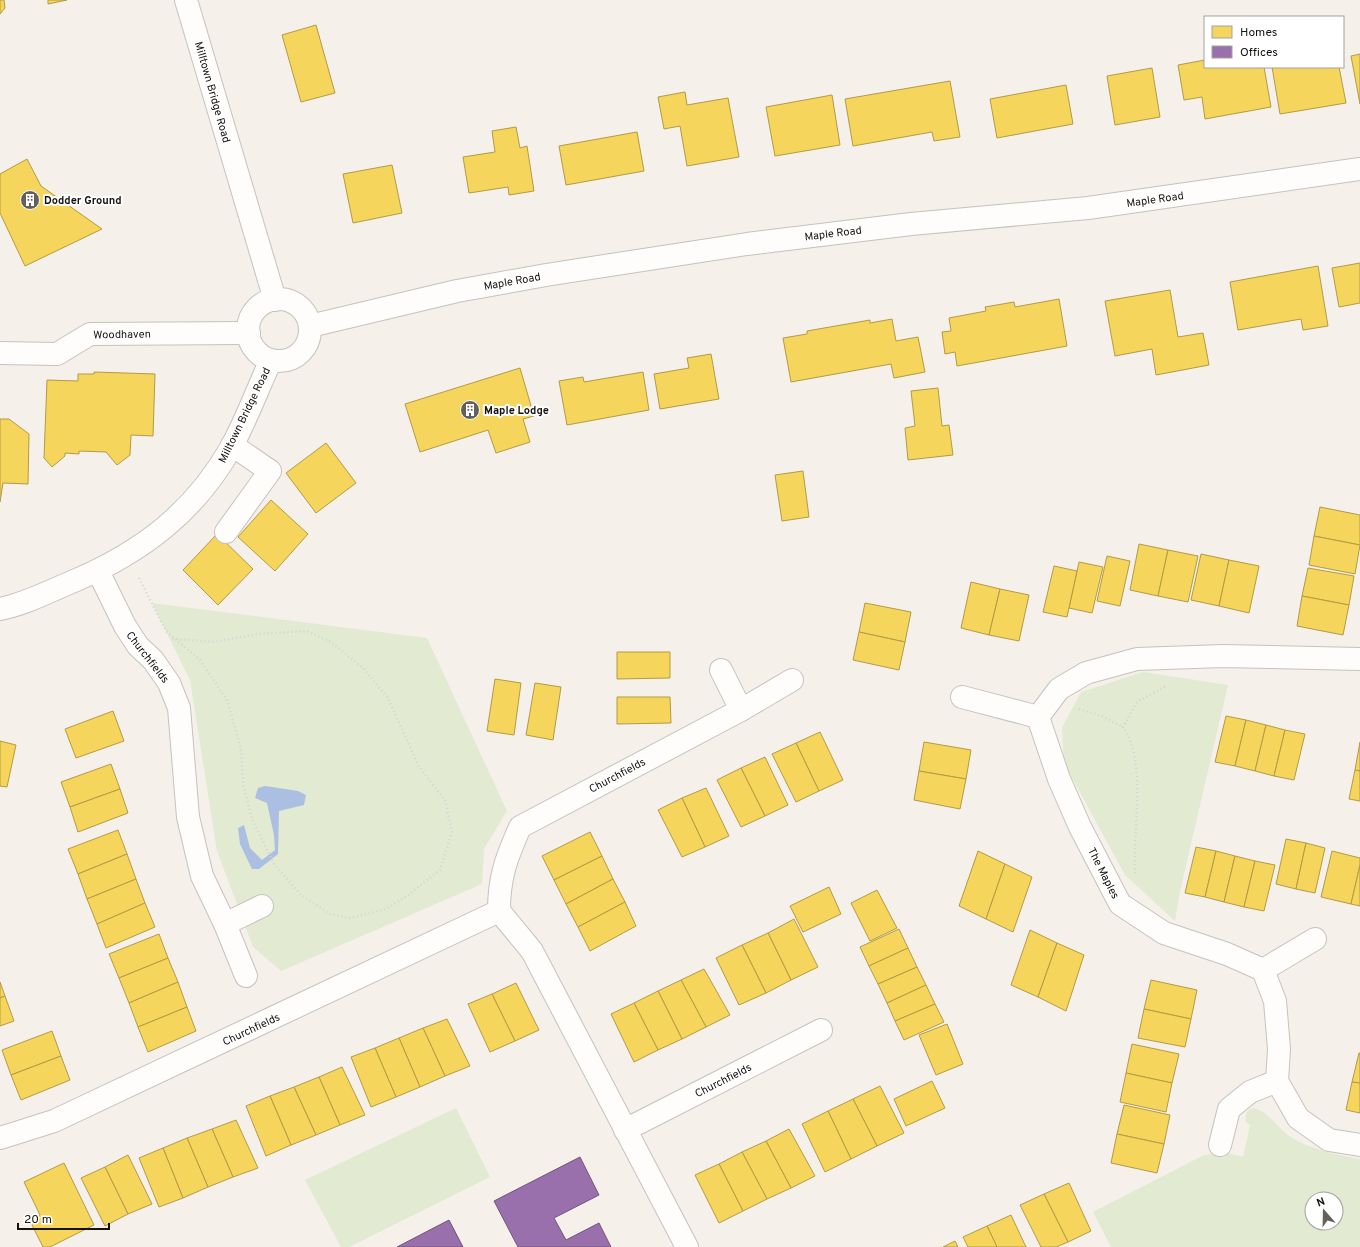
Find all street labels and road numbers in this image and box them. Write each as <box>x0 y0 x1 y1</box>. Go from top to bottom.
street label: Milltown Bridge Road <box>191 40 233 145</box>
street label: Maple Road <box>1126 189 1185 211</box>
street label: Maple Road <box>804 224 863 244</box>
street label: Maple Road <box>483 270 542 294</box>
street label: Woodhaven <box>93 327 151 343</box>
street label: Milltown Bridge Road <box>216 365 274 466</box>
street label: Churchfields <box>123 629 172 686</box>
street label: Churchfields <box>587 755 648 797</box>
street label: The Maples <box>1084 845 1122 901</box>
street label: Churchfields <box>220 1010 282 1049</box>
street label: Churchfields <box>693 1061 754 1101</box>

